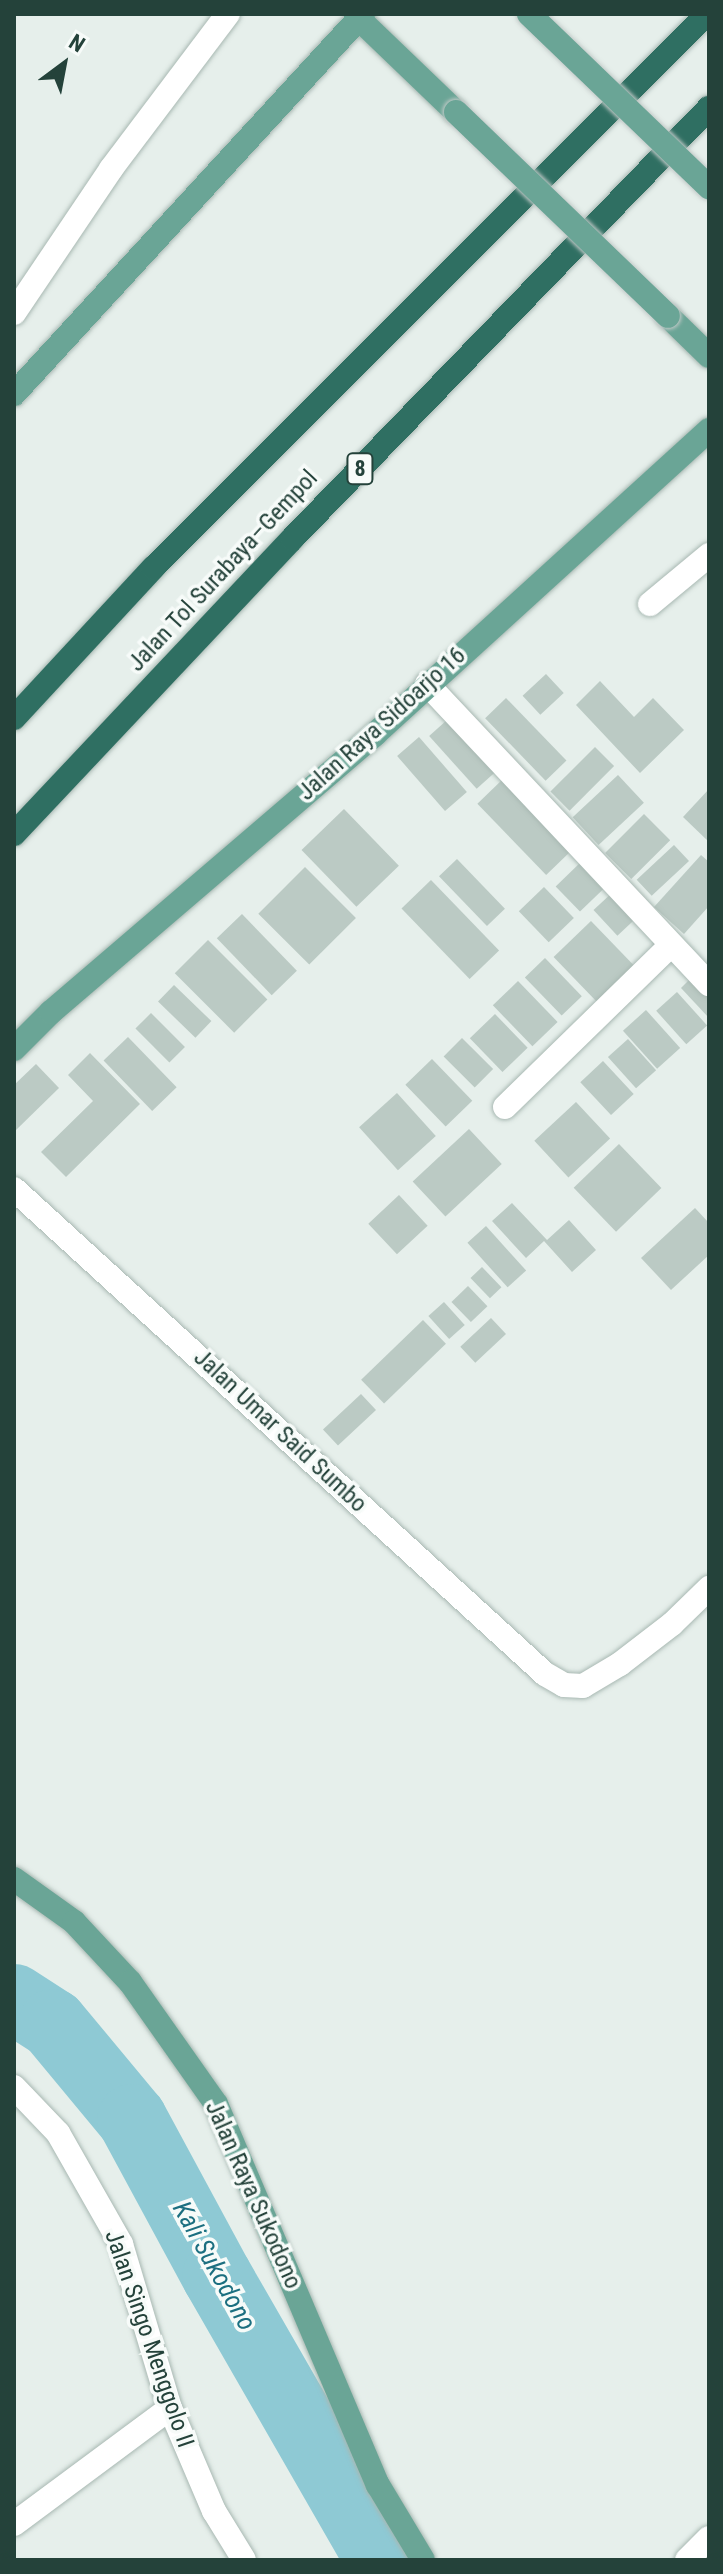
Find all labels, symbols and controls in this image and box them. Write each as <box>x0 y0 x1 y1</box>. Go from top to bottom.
north arrow <box>24 24 104 104</box>
text: N <box>65 29 89 57</box>
road number: 8 <box>346 451 374 487</box>
street label: Jalan Tol Surabaya–Gempol <box>122 464 324 678</box>
street label: Jalan Raya Sidoarjo 16 <box>292 641 472 807</box>
street label: Jalan Umar Said Sumbo <box>188 1343 372 1519</box>
street label: Jalan Raya Sukodono <box>199 2097 307 2293</box>
water label: Kali Sukodono <box>166 2196 262 2336</box>
street label: Jalan Singo Menggolo II <box>98 2227 200 2451</box>

